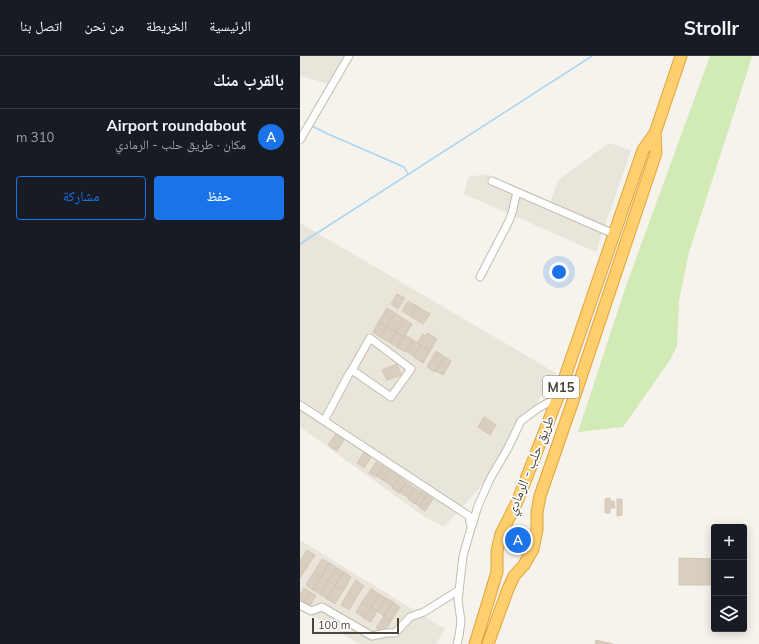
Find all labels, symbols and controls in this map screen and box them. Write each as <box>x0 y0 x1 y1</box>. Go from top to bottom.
text: Strollr <box>684 16 739 40</box>
text: اتصل بنا <box>20 17 62 35</box>
text: من نحن <box>84 17 124 35</box>
text: الخريطة <box>146 17 187 35</box>
text: الرئيسية <box>209 17 251 35</box>
text: بالقرب منك <box>213 69 284 90</box>
text: Airport roundabout <box>107 116 246 135</box>
text: 310 m <box>16 129 54 145</box>
text: A <box>266 129 276 145</box>
text: مكان · طريق حلب - الرمادي <box>115 136 246 152</box>
button: مشاركة <box>16 176 146 220</box>
button: حفظ <box>154 176 284 220</box>
your location <box>549 262 569 282</box>
road number: M15 <box>543 376 579 398</box>
street label: طريق حلب - الرمادي <box>502 413 561 518</box>
map controls <box>711 524 747 632</box>
button: + <box>711 524 747 560</box>
pin: A <box>505 525 531 555</box>
button: − <box>711 560 747 596</box>
button: layers <box>711 596 747 632</box>
scale bar <box>312 616 399 635</box>
text: 100 m <box>318 618 350 632</box>

